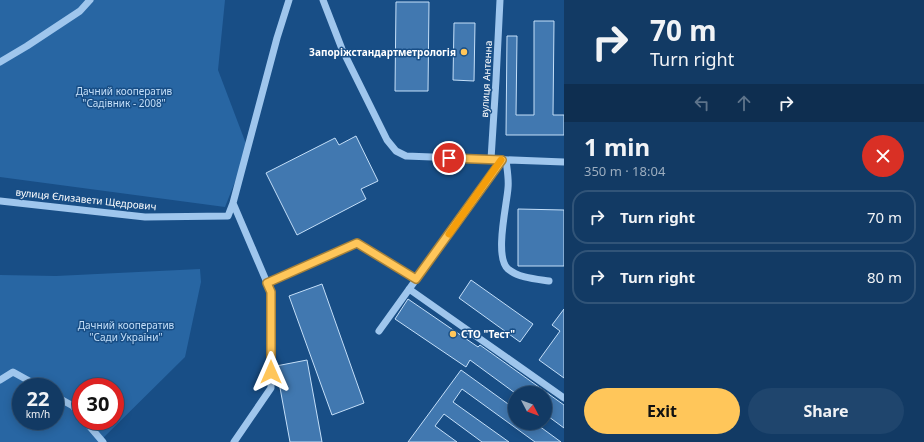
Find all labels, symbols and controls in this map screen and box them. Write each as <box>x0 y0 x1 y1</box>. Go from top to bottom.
text: 70 m <box>650 11 717 49</box>
icon: right <box>584 16 636 68</box>
street label: вулиця Антенна <box>477 40 495 118</box>
place label: Запоріжстандартметрологія <box>309 45 456 59</box>
marker: Запоріжстандартметрологія <box>459 47 469 57</box>
text: Turn right <box>650 47 734 71</box>
park label: Дачний кооператив "Садівник - 2008" <box>76 84 173 110</box>
icon: left <box>691 92 713 114</box>
icon: ahead <box>733 92 755 114</box>
icon: right <box>775 92 797 114</box>
text: 1 min <box>584 130 650 163</box>
button: close <box>862 135 904 177</box>
pin <box>432 141 466 175</box>
icon: arrive <box>438 147 460 169</box>
text: 350 m · 18:04 <box>584 162 665 180</box>
street label: вулиця Єлизавети Щедрович <box>15 185 157 213</box>
icon: right <box>586 206 608 228</box>
text: Turn right <box>620 207 695 227</box>
text: 70 m <box>867 207 902 227</box>
icon: right <box>586 266 608 288</box>
text: Turn right <box>620 267 695 287</box>
text: 80 m <box>867 267 902 287</box>
park label: Дачний кооператив "Сади України" <box>78 318 175 344</box>
place label: СТО "Тест" <box>461 327 515 341</box>
marker: СТО "Тест" <box>448 329 458 339</box>
position arrow <box>250 351 292 393</box>
speed limit sign: 30 <box>72 378 124 430</box>
text: 22 <box>27 385 49 412</box>
north arrow <box>508 386 552 430</box>
map controls <box>508 386 552 430</box>
button: Exit <box>584 388 740 434</box>
button: Share <box>748 388 904 434</box>
text: km/h <box>26 407 50 421</box>

